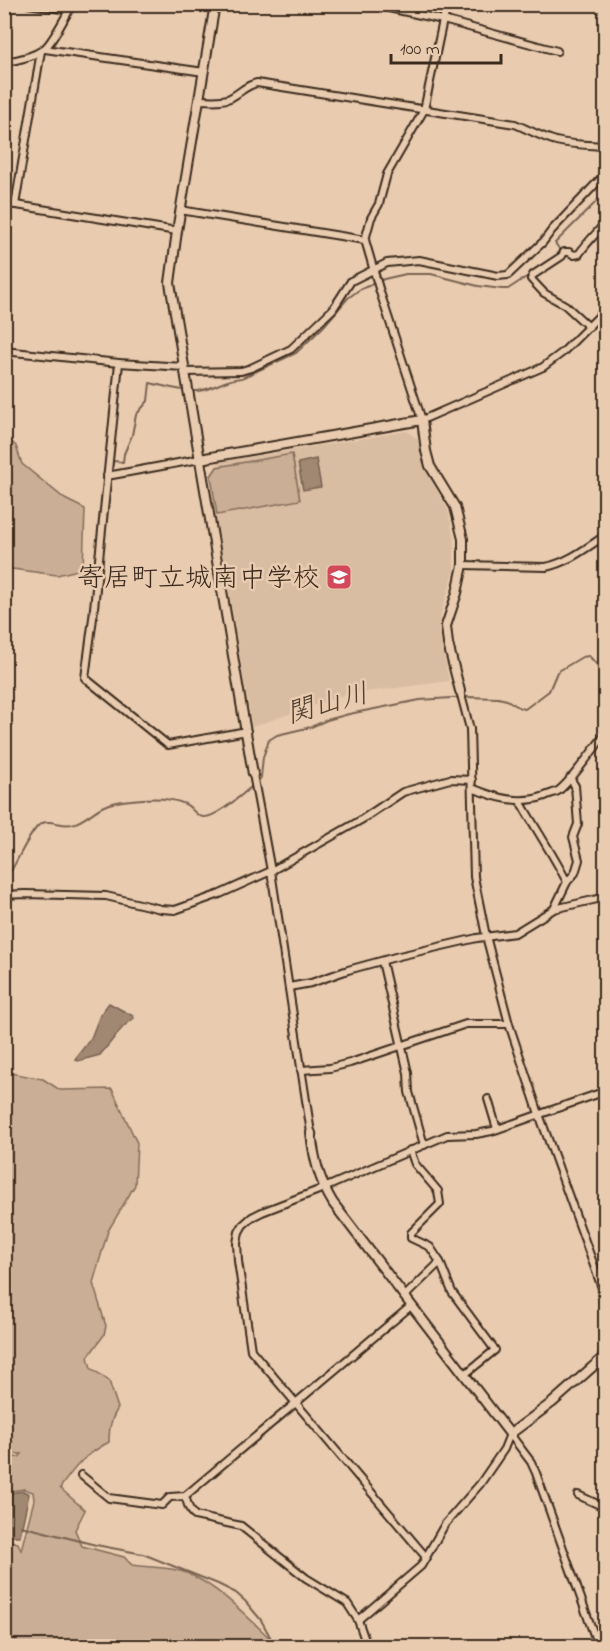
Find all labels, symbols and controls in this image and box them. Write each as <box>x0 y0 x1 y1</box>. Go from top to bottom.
scale bar <box>391 27 500 65</box>
text: 100 m <box>400 37 440 63</box>
place label: 寄居町立城南中学校 <box>77 560 320 599</box>
school or university icon: 寄居町立城南中学校 <box>324 562 354 592</box>
water label: 関山川 <box>282 675 374 736</box>

